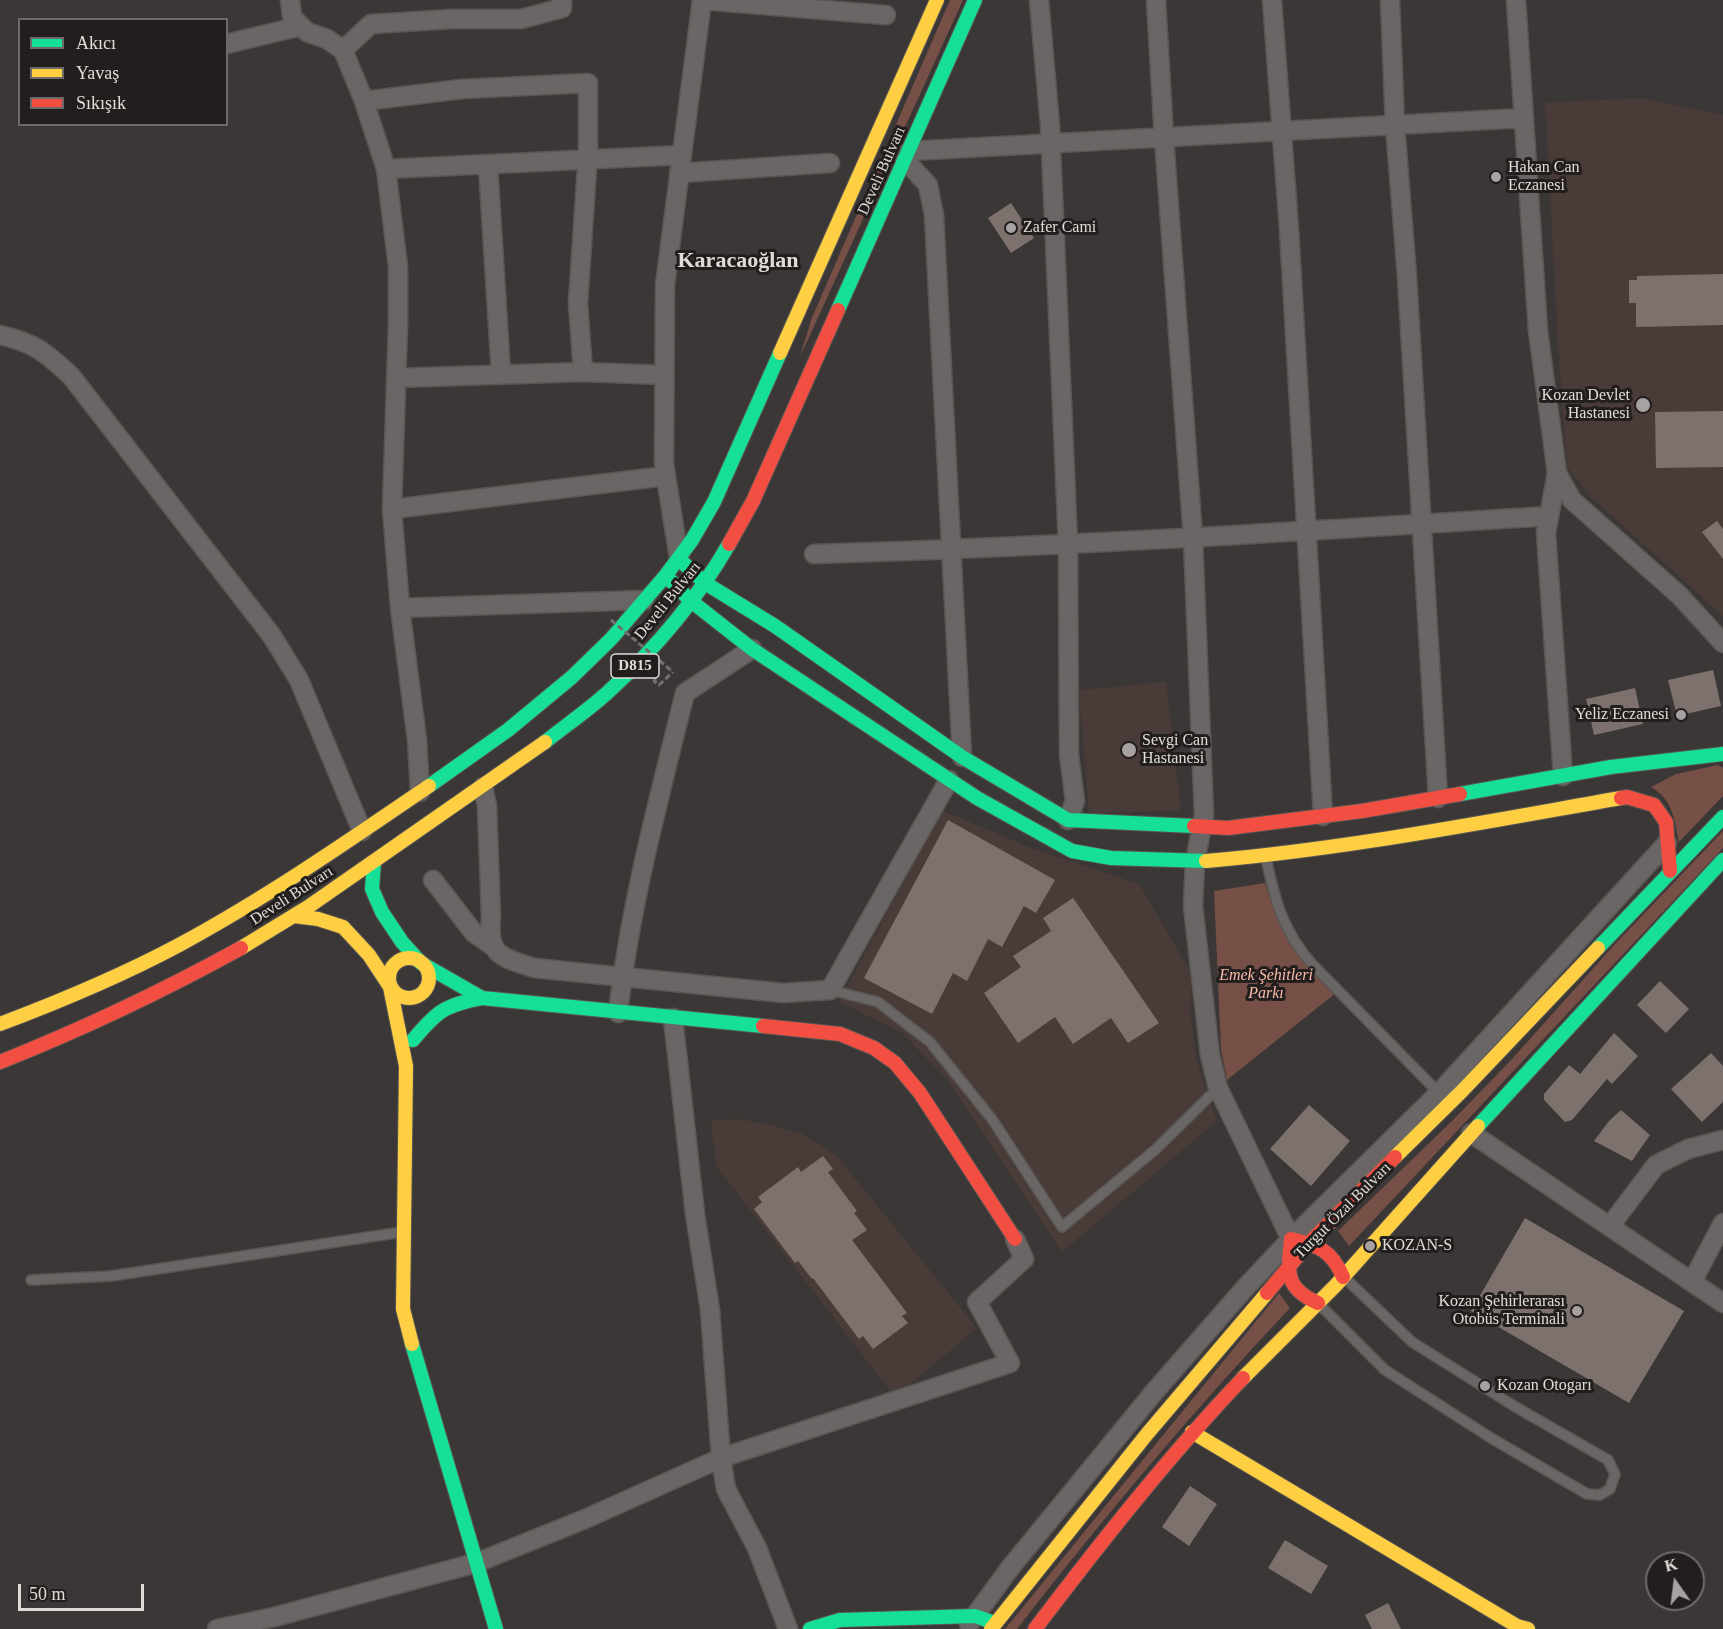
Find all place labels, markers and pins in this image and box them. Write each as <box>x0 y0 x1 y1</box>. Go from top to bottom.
place label: Hakan Can Eczanesi <box>1508 158 1580 196</box>
marker: Hakan Can Eczanesi <box>1489 170 1503 184</box>
place label: Zafer Cami <box>1023 218 1096 238</box>
marker: Zafer Cami <box>1004 221 1018 235</box>
place label: Kozan Devlet Hastanesi <box>1542 386 1630 424</box>
marker: Kozan Devlet Hastanesi <box>1634 396 1652 414</box>
place label: Yeliz Eczanesi <box>1575 705 1669 725</box>
marker: Yeliz Eczanesi <box>1674 708 1688 722</box>
place label: Sevgi Can Hastanesi <box>1142 731 1208 769</box>
marker: Sevgi Can Hastanesi <box>1120 741 1138 759</box>
place label: KOZAN-S <box>1382 1236 1452 1256</box>
marker: KOZAN-S <box>1363 1239 1377 1253</box>
place label: Kozan Şehirlerarası Otobüs Terminali <box>1438 1292 1565 1330</box>
marker: Kozan Şehirlerarası Otobüs Terminali <box>1570 1304 1584 1318</box>
place label: Kozan Otogarı <box>1497 1376 1592 1396</box>
marker: Kozan Otogarı <box>1478 1379 1492 1393</box>

